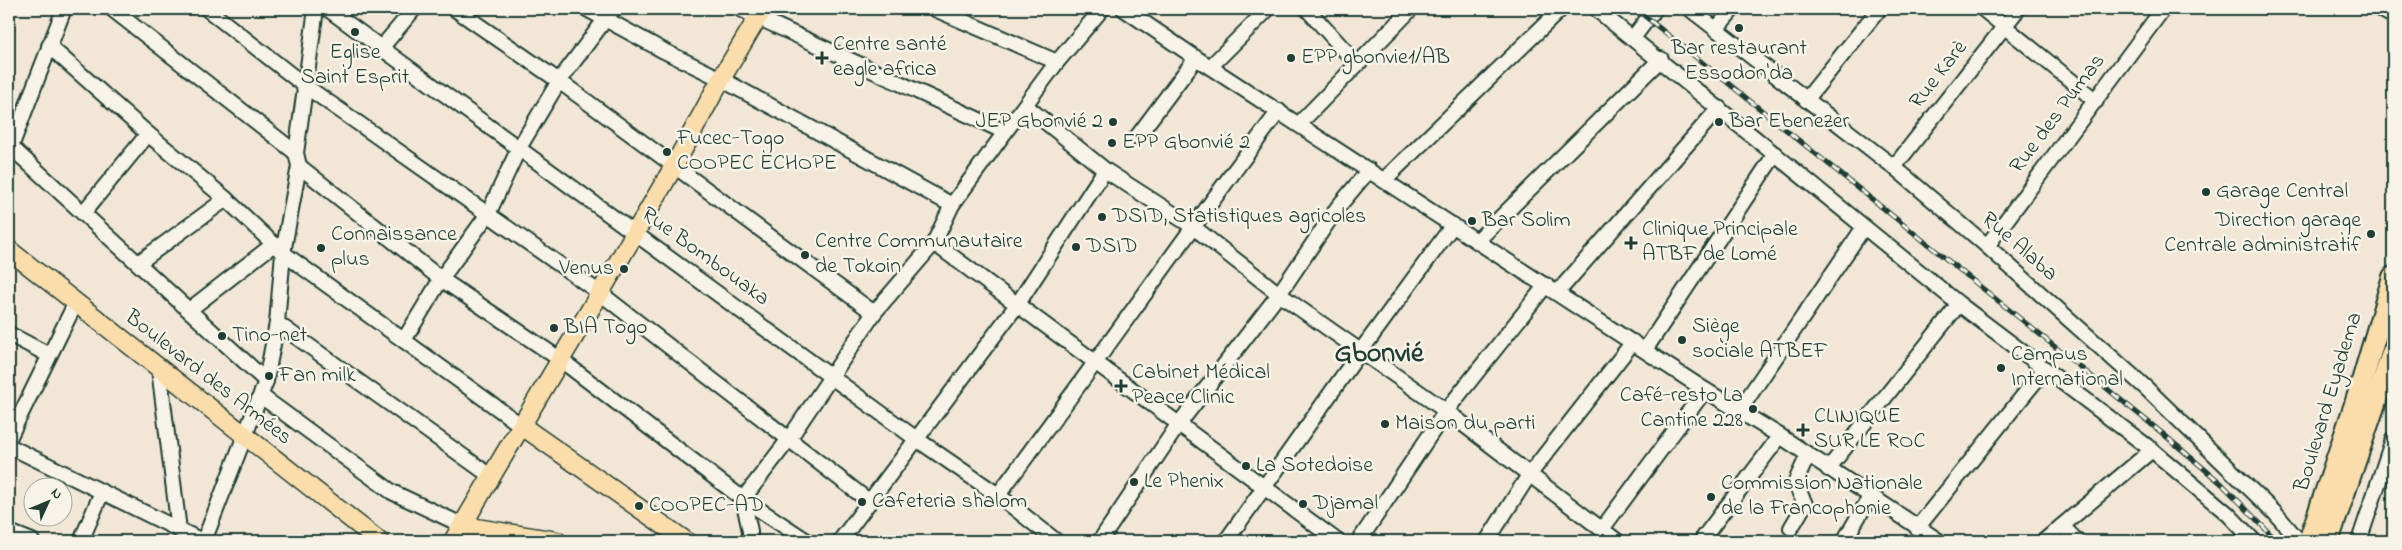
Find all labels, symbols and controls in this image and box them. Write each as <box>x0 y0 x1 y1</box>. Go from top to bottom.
marker: Bar restaurant Essodon'da <box>1733 22 1745 34</box>
marker: Eglise Saint Esprit <box>349 26 361 38</box>
place label: Centre santé eagle africa <box>833 29 947 87</box>
place label: Bar restaurant Essodon'da <box>1670 33 1807 90</box>
street label: Rue Karè <box>1902 34 1976 116</box>
place label: Eglise Saint Esprit <box>301 37 410 94</box>
place label: EPP gbonvie1/AB <box>1301 42 1450 75</box>
street label: Rue des Pumas <box>2002 47 2114 181</box>
marker: Centre santé eagle africa <box>815 51 829 65</box>
marker: EPP gbonvie1/AB <box>1285 52 1297 64</box>
place label: JEP Gbonvié 2 <box>976 106 1103 138</box>
place label: Bar Ebenezer <box>1728 106 1850 138</box>
marker: JEP Gbonvié 2 <box>1107 116 1119 128</box>
marker: Bar Ebenezer <box>1713 116 1725 128</box>
place label: Fucec-Togo COOPEC ECHOPE <box>676 123 837 180</box>
place label: EPP Gbonvié 2 <box>1122 127 1250 159</box>
marker: EPP Gbonvié 2 <box>1106 137 1118 149</box>
marker: Fucec-Togo COOPEC ECHOPE <box>661 146 673 158</box>
place label: Garage Central <box>2216 176 2348 209</box>
marker: Garage Central <box>2200 186 2212 198</box>
street label: Rue Bombouaka <box>634 199 776 315</box>
place label: DSID, Statistiques agricoles <box>1111 201 1366 234</box>
place label: Bar Solim <box>1481 205 1571 237</box>
street label: Rue Alaba <box>1974 205 2064 289</box>
place label: Direction garage Centrale administratif <box>2164 205 2362 262</box>
marker: DSID, Statistiques agricoles <box>1096 211 1108 223</box>
place label: Clinique Principale ATBF de Lomé <box>1642 214 1798 271</box>
marker: Bar Solim <box>1466 215 1478 227</box>
place label: Connaissance plus <box>331 219 457 276</box>
place label: Centre Communautaire de Tokoin <box>815 226 1023 283</box>
marker: Direction garage Centrale administratif <box>2365 228 2377 240</box>
place label: DSID <box>1085 231 1138 263</box>
marker: Clinique Principale ATBF de Lomé <box>1624 236 1638 250</box>
marker: DSID <box>1070 241 1082 253</box>
marker: Connaissance plus <box>315 242 327 254</box>
marker: Centre Communautaire de Tokoin <box>799 249 811 261</box>
place label: Venus <box>558 253 614 285</box>
marker: Venus <box>618 263 630 275</box>
street label: Boulevard des Armées <box>117 302 298 454</box>
street label: Boulevard Eyadema <box>2286 308 2372 497</box>
place label: Siège sociale ATBEF <box>1692 311 1828 368</box>
place label: BIA Togo <box>563 312 648 345</box>
place label: Tino-net <box>232 320 308 352</box>
marker: BIA Togo <box>548 322 560 334</box>
marker: Tino-net <box>216 330 228 342</box>
district label: Gbonvié <box>1334 334 1425 375</box>
marker: Siège sociale ATBEF <box>1676 334 1688 346</box>
place label: Campus International <box>2011 339 2123 396</box>
place label: Cabinet Médical Peace Clinic <box>1132 357 1270 414</box>
place label: Fan milk <box>278 360 356 392</box>
marker: Campus International <box>1995 362 2007 374</box>
marker: Fan milk <box>263 370 275 382</box>
marker: Cabinet Médical Peace Clinic <box>1114 379 1128 393</box>
place label: Café-resto La Cantine 228 <box>1620 380 1743 437</box>
place label: CLINIQUE SUR LE ROC <box>1814 401 1926 458</box>
marker: Café-resto La Cantine 228 <box>1747 403 1759 415</box>
place label: Maison du parti <box>1395 408 1536 440</box>
marker: Maison du parti <box>1379 418 1391 430</box>
marker: CLINIQUE SUR LE ROC <box>1796 423 1810 437</box>
place label: La Sotedoise <box>1256 450 1373 482</box>
marker: La Sotedoise <box>1240 460 1252 472</box>
place label: Le Phenix <box>1144 466 1224 498</box>
place label: Commission Nationale de la Francophonie <box>1721 468 1923 525</box>
marker: Le Phenix <box>1128 476 1140 488</box>
north arrow <box>22 478 72 528</box>
text: N <box>45 483 67 505</box>
place label: Cafeteria shalom <box>872 486 1027 518</box>
place label: Djamal <box>1312 488 1378 520</box>
place label: COOPEC-AD <box>649 490 764 522</box>
marker: Commission Nationale de la Francophonie <box>1705 491 1717 503</box>
marker: Cafeteria shalom <box>856 496 868 508</box>
marker: Djamal <box>1297 498 1309 510</box>
marker: COOPEC-AD <box>633 500 645 512</box>

